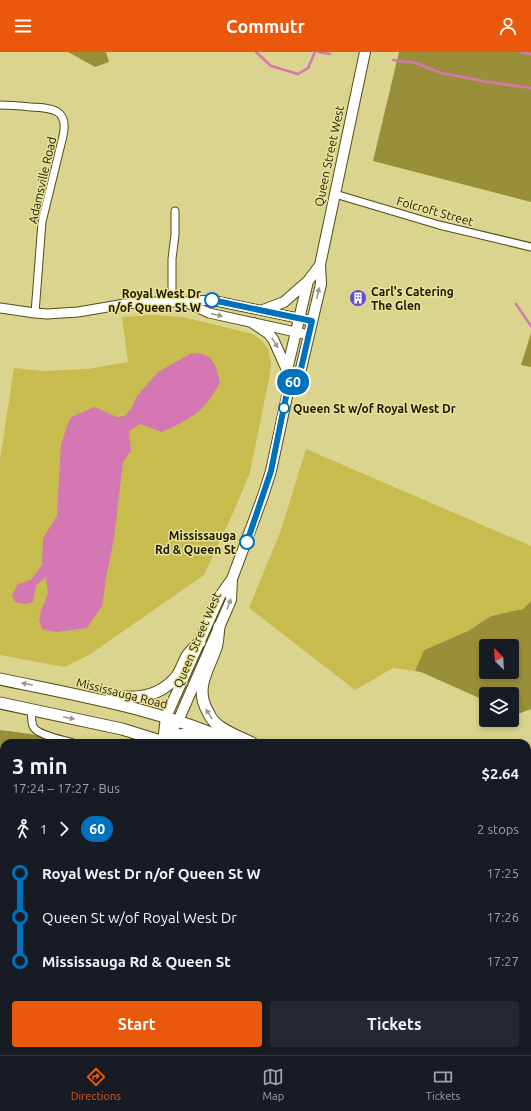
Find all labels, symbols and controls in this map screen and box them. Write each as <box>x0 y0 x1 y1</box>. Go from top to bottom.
icon: menu <box>12 15 34 37</box>
icon: person <box>497 15 519 37</box>
text: Commutr <box>226 16 305 36</box>
street label: Queen Street West <box>312 104 346 208</box>
street label: Adamsville Road <box>26 135 58 225</box>
street label: Folcroft Street <box>395 194 475 228</box>
place label: Carl's Catering The Glen <box>371 285 454 312</box>
place label: Royal West Dr n/of Queen St W <box>108 287 202 314</box>
one-way arrow <box>316 287 322 299</box>
building icon: Carl's Catering The Glen <box>348 288 368 308</box>
marker: Royal West Dr n/of Queen St W <box>204 292 220 308</box>
one-way arrow <box>211 312 223 318</box>
one-way arrow <box>271 337 278 349</box>
line badge: 60 <box>275 369 311 395</box>
text: 60 <box>285 374 301 390</box>
marker: Queen St w/of Royal West Dr <box>278 402 290 414</box>
place label: Queen St w/of Royal West Dr <box>293 402 456 415</box>
place label: Mississauga Rd & Queen St <box>155 529 236 556</box>
marker: Mississauga Rd & Queen St <box>239 534 255 550</box>
street label: Queen Street West <box>171 590 223 690</box>
one-way arrow <box>226 597 232 609</box>
north arrow <box>479 639 519 679</box>
map controls <box>479 639 519 727</box>
street label: Mississauga Road <box>75 675 169 711</box>
one-way arrow <box>21 681 33 687</box>
button: layers <box>479 687 519 727</box>
one-way arrow <box>205 709 213 719</box>
one-way arrow <box>63 715 75 721</box>
text: 3 min <box>12 753 68 778</box>
text: $2.64 <box>481 765 519 782</box>
text: 17:24 – 17:27 · Bus <box>12 781 120 795</box>
icon: walk <box>12 818 34 840</box>
icon: forward <box>53 818 75 840</box>
text: 60 <box>89 821 105 837</box>
text: 1 <box>40 822 47 836</box>
text: 2 stops <box>477 822 519 836</box>
text: Royal West Dr n/of Queen St W <box>42 865 261 882</box>
text: 17:25 <box>486 866 519 880</box>
text: Queen St w/of Royal West Dr <box>42 909 237 926</box>
text: 17:26 <box>486 910 519 924</box>
text: Mississauga Rd & Queen St <box>42 953 231 970</box>
text: 17:27 <box>486 954 519 968</box>
button: Start <box>12 1001 262 1047</box>
button: Tickets <box>270 1001 519 1047</box>
tab: Directions <box>71 1066 121 1102</box>
tab: Map <box>262 1066 284 1102</box>
tab: Tickets <box>426 1066 460 1102</box>

